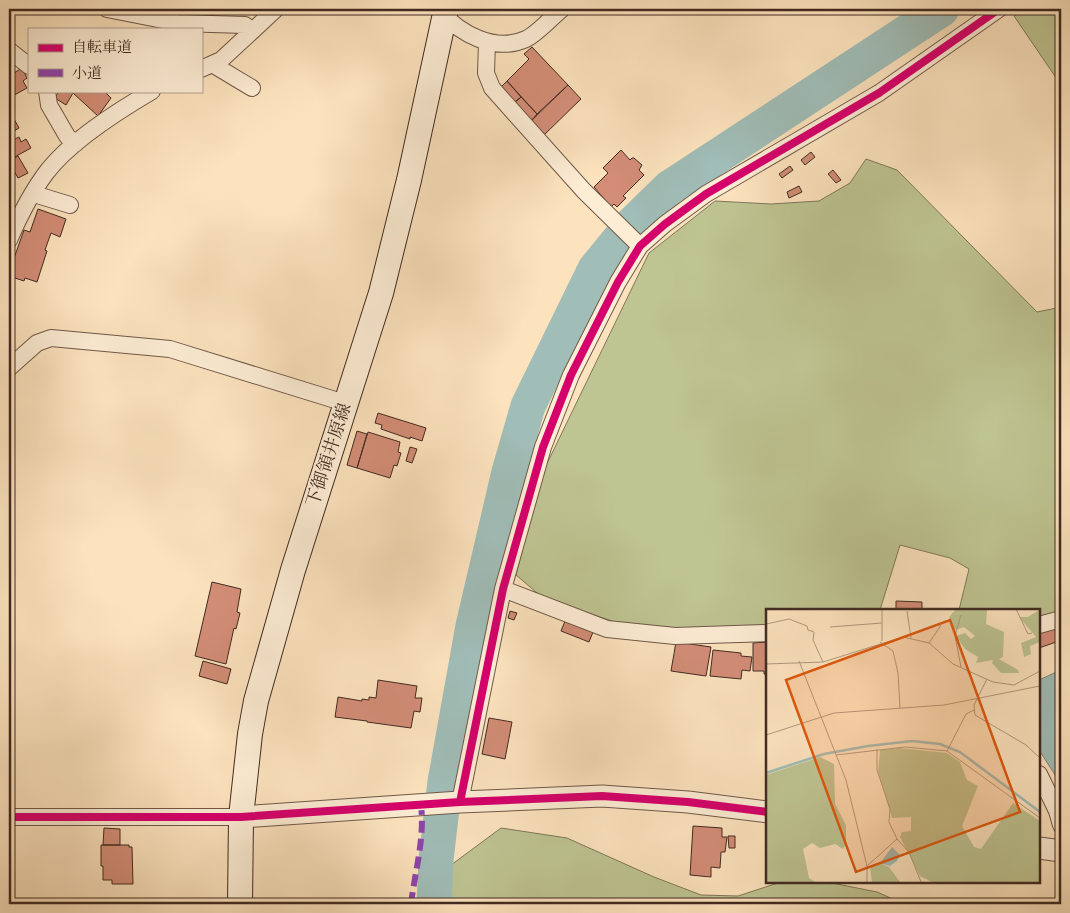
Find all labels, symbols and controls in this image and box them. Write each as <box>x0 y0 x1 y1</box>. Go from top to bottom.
legend <box>28 28 202 92</box>
text: 自転車道 <box>72 38 132 57</box>
text: 小道 <box>72 64 102 83</box>
street label: 下御領井原線 <box>301 400 357 510</box>
inset map <box>766 609 1040 883</box>

